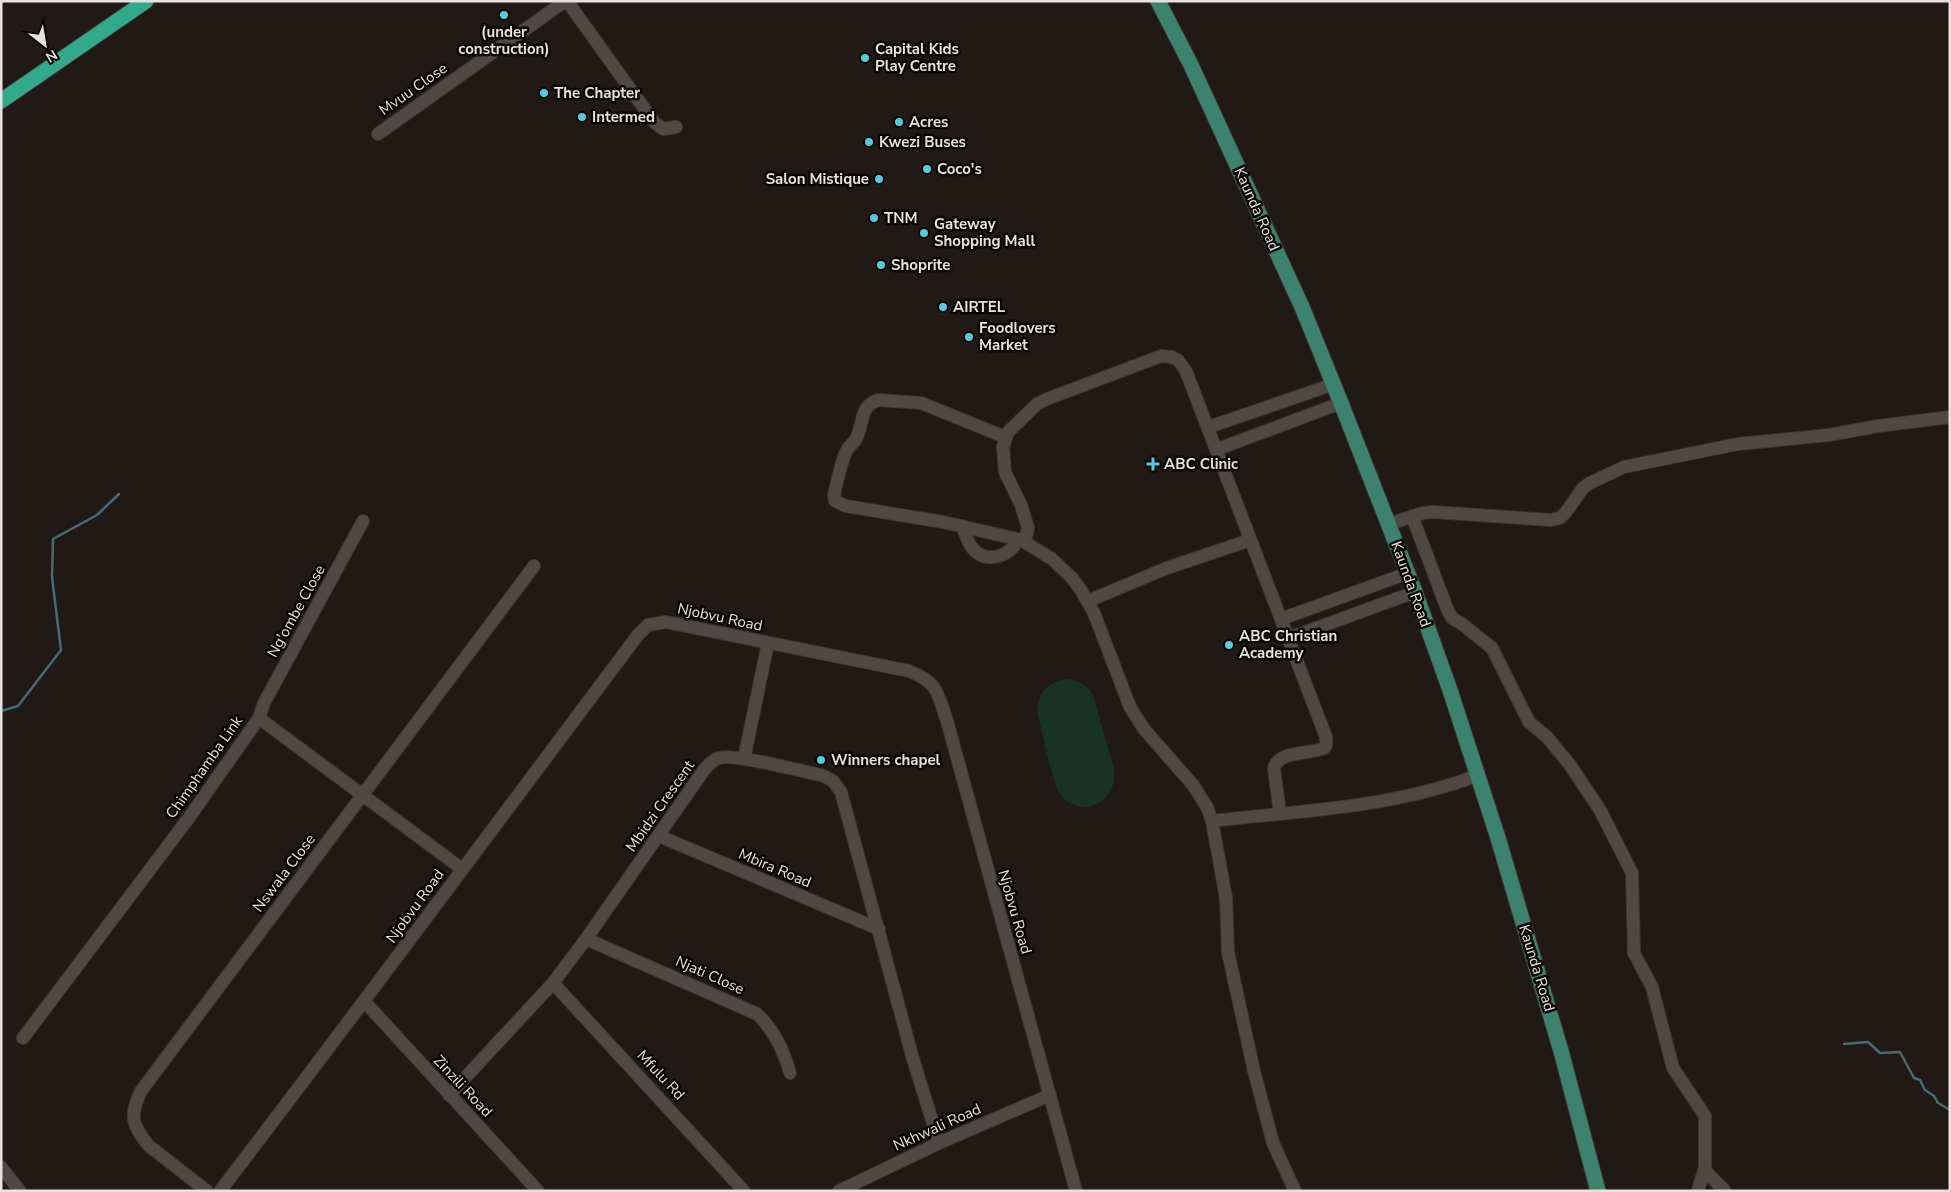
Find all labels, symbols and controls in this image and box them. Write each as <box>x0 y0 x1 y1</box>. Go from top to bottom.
marker: (under construction) <box>498 9 510 21</box>
north arrow <box>20 20 70 70</box>
place label: (under construction) <box>458 22 550 59</box>
place label: Capital Kids Play Centre <box>875 39 959 76</box>
text: N <box>42 45 61 67</box>
marker: Capital Kids Play Centre <box>859 52 871 64</box>
street label: Mvuu Close <box>375 58 451 120</box>
place label: The Chapter <box>554 83 640 103</box>
marker: The Chapter <box>538 87 550 99</box>
place label: Intermed <box>592 107 655 127</box>
marker: Intermed <box>576 111 588 123</box>
place label: Acres <box>909 112 948 132</box>
marker: Acres <box>893 116 905 128</box>
place label: Kwezi Buses <box>879 132 966 152</box>
marker: Kwezi Buses <box>863 136 875 148</box>
place label: Coco's <box>937 159 982 179</box>
marker: Coco's <box>921 163 933 175</box>
street label: Kaunda Road <box>1230 164 1284 254</box>
place label: Salon Mistique <box>766 169 869 189</box>
marker: Salon Mistique <box>873 173 885 185</box>
place label: TNM <box>884 208 918 228</box>
marker: TNM <box>868 212 880 224</box>
place label: Gateway Shopping Mall <box>934 214 1036 251</box>
marker: Gateway Shopping Mall <box>918 227 930 239</box>
place label: Shoprite <box>891 255 950 275</box>
marker: Shoprite <box>875 259 887 271</box>
place label: AIRTEL <box>953 297 1006 317</box>
marker: AIRTEL <box>937 301 949 313</box>
place label: Foodlovers Market <box>979 318 1056 355</box>
marker: Foodlovers Market <box>963 331 975 343</box>
place label: ABC Clinic <box>1164 454 1238 474</box>
marker: ABC Clinic <box>1146 457 1160 471</box>
street label: Kaunda Road <box>1386 538 1436 630</box>
street label: Ng'ombe Close <box>262 561 330 661</box>
street label: Njobvu Road <box>676 598 764 636</box>
place label: ABC Christian Academy <box>1239 626 1337 663</box>
marker: ABC Christian Academy <box>1223 639 1235 651</box>
street label: Chimphamba Link <box>161 711 247 822</box>
place label: Winners chapel <box>831 750 941 770</box>
marker: Winners chapel <box>815 754 827 766</box>
street label: Mbidzi Crescent <box>621 756 699 856</box>
street label: Nswala Close <box>248 830 320 916</box>
street label: Mbira Road <box>736 844 814 892</box>
street label: Njobvu Road <box>381 865 449 947</box>
street label: Njobvu Road <box>993 868 1037 956</box>
street label: Kaunda Road <box>1514 922 1560 1014</box>
street label: Njati Close <box>673 951 748 999</box>
street label: Mfulu Rd <box>633 1046 689 1104</box>
street label: Zinzili Road <box>429 1051 497 1121</box>
street label: Nkhwali Road <box>890 1099 984 1155</box>

